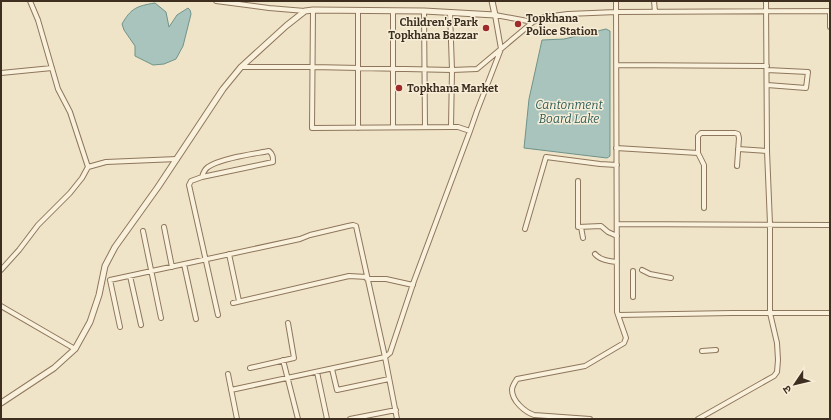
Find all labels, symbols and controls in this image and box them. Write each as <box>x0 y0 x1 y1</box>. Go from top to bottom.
place label: Topkhana Police Station <box>526 12 598 38</box>
place label: Children's Park Topkhana Bazzar <box>388 16 479 42</box>
marker: Topkhana Police Station <box>513 19 523 29</box>
marker: Children's Park Topkhana Bazzar <box>481 23 491 33</box>
place label: Topkhana Market <box>407 82 499 95</box>
marker: Topkhana Market <box>394 83 404 93</box>
water label: Cantonment Board Lake <box>535 98 604 126</box>
north arrow <box>775 364 815 404</box>
text: उ <box>780 383 794 396</box>

